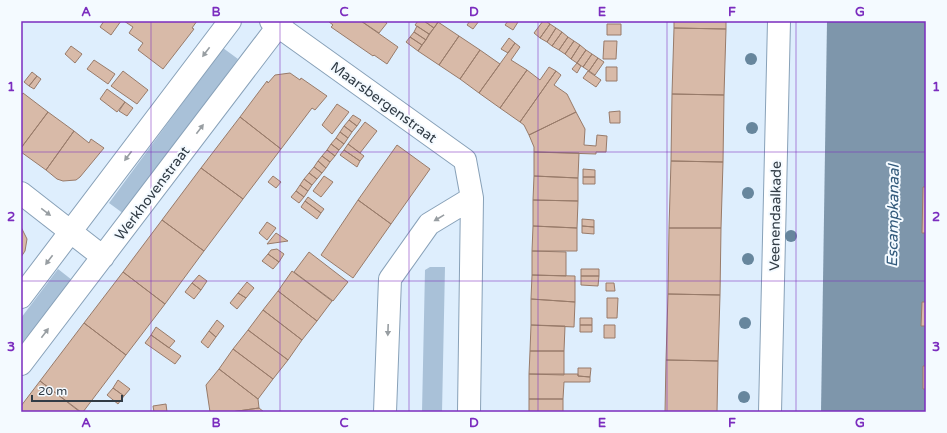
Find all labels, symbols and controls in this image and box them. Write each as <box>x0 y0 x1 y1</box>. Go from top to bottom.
text: A <box>81 4 91 20</box>
text: B <box>211 4 221 20</box>
text: C <box>339 4 349 20</box>
text: D <box>469 4 479 20</box>
text: E <box>598 4 606 20</box>
text: F <box>728 4 736 20</box>
text: G <box>855 4 865 20</box>
one-way arrow <box>202 47 211 58</box>
street label: Maarsbergenstraat <box>327 58 441 147</box>
text: 1 <box>7 79 15 95</box>
text: 1 <box>932 79 940 95</box>
one-way arrow <box>195 124 204 135</box>
street label: Werkhovenstraat <box>111 142 194 244</box>
one-way arrow <box>124 151 132 161</box>
street label: Veenendaalkade <box>766 161 785 271</box>
water label: Escampkanaal <box>883 162 903 267</box>
one-way arrow <box>41 208 51 216</box>
text: 2 <box>7 209 15 225</box>
text: 2 <box>932 209 940 225</box>
one-way arrow <box>433 215 445 222</box>
one-way arrow <box>45 254 54 265</box>
one-way arrow <box>385 324 391 337</box>
one-way arrow <box>40 328 49 339</box>
text: 3 <box>7 339 15 355</box>
text: 3 <box>932 339 940 355</box>
scale bar <box>32 377 122 403</box>
text: 20 m <box>38 384 67 398</box>
text: A <box>81 415 91 431</box>
text: B <box>211 415 221 431</box>
text: C <box>339 415 349 431</box>
text: D <box>469 415 479 431</box>
text: E <box>598 415 606 431</box>
text: F <box>728 415 736 431</box>
text: G <box>855 415 865 431</box>

